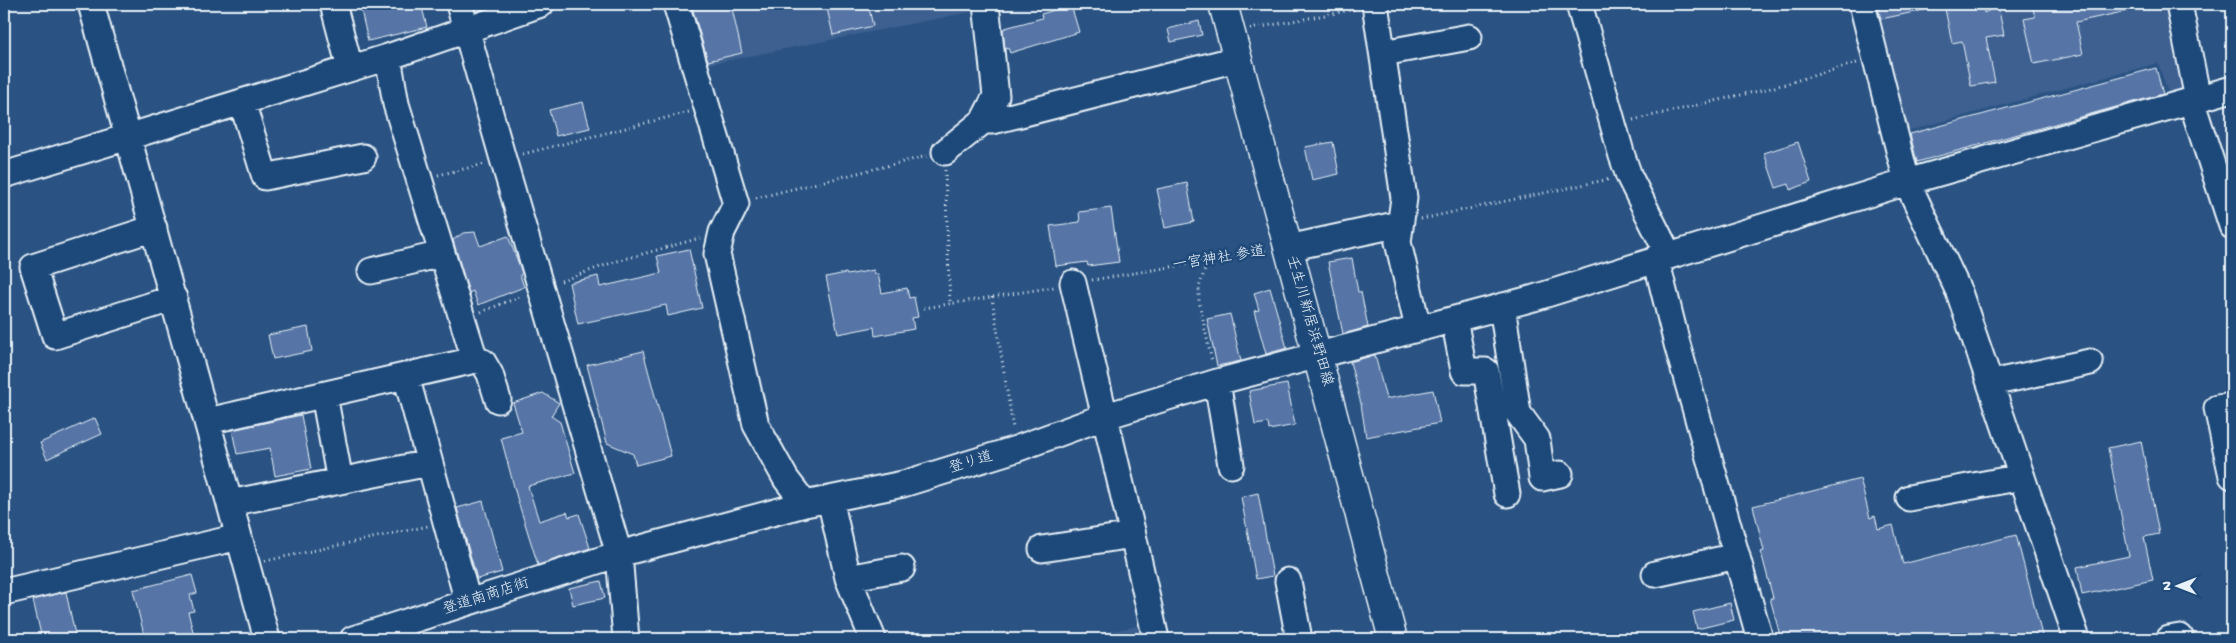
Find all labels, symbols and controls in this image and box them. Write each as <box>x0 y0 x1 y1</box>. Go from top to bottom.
street label: 一宮神社 参道 <box>1171 242 1267 275</box>
street label: 壬生川新居浜野田線 <box>1282 253 1337 388</box>
street label: 登り道 <box>947 448 995 478</box>
north arrow <box>2154 560 2204 610</box>
street label: 登道南商店街 <box>440 574 532 619</box>
text: N <box>2159 581 2176 591</box>

